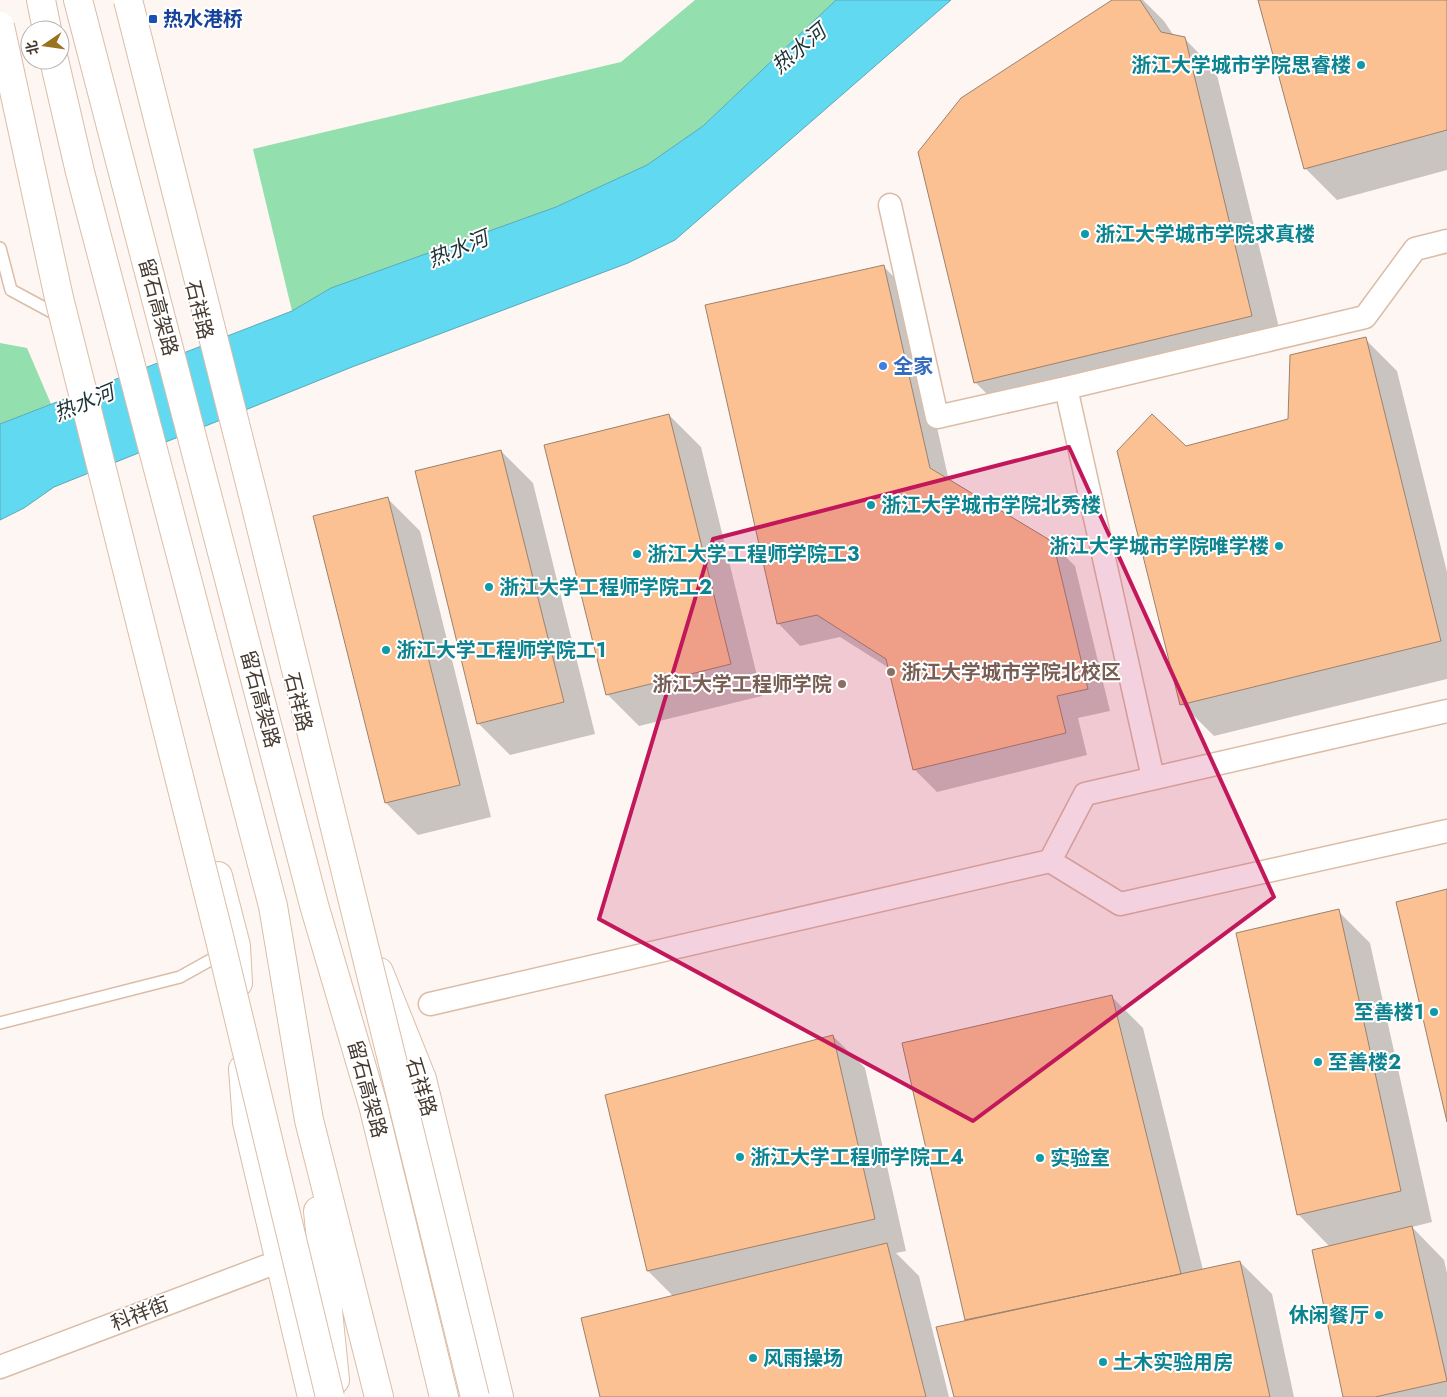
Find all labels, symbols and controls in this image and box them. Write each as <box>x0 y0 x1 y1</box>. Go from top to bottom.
place label: 热水港桥 <box>163 5 243 34</box>
marker: 热水港桥 <box>147 13 159 25</box>
water label: 热水河 <box>765 15 836 81</box>
north arrow <box>20 20 70 70</box>
text: 北 <box>21 39 44 57</box>
place label: 浙江大学城市学院思睿楼 <box>1131 51 1351 80</box>
marker: 浙江大学城市学院思睿楼 <box>1355 59 1367 71</box>
place label: 浙江大学城市学院求真楼 <box>1095 220 1315 249</box>
water label: 热水河 <box>423 222 497 275</box>
marker: 浙江大学城市学院求真楼 <box>1079 228 1091 240</box>
street label: 留石高架路 <box>131 255 185 359</box>
street label: 石祥路 <box>178 277 220 343</box>
place label: 全家 <box>893 352 933 381</box>
marker: 全家 <box>877 360 889 372</box>
water label: 热水河 <box>49 376 123 429</box>
place label: 浙江大学城市学院北秀楼 <box>881 491 1101 520</box>
marker: 浙江大学城市学院北秀楼 <box>865 499 877 511</box>
place label: 浙江大学城市学院唯学楼 <box>1049 532 1269 561</box>
place label: 浙江大学工程师学院工3 <box>647 540 859 569</box>
marker: 浙江大学城市学院唯学楼 <box>1273 540 1285 552</box>
marker: 浙江大学工程师学院工3 <box>631 548 643 560</box>
place label: 浙江大学工程师学院工2 <box>499 573 712 602</box>
marker: 浙江大学工程师学院工2 <box>483 581 495 593</box>
place label: 浙江大学工程师学院工1 <box>396 636 606 665</box>
marker: 浙江大学工程师学院工1 <box>380 644 392 656</box>
street label: 留石高架路 <box>233 647 287 751</box>
place label: 浙江大学城市学院北校区 <box>901 658 1121 687</box>
marker: 浙江大学城市学院北校区 <box>885 666 897 678</box>
street label: 石祥路 <box>277 669 319 735</box>
place label: 浙江大学工程师学院 <box>652 670 832 699</box>
marker: 浙江大学工程师学院 <box>836 678 848 690</box>
place label: 至善楼1 <box>1354 998 1424 1027</box>
marker: 至善楼1 <box>1428 1006 1440 1018</box>
street label: 留石高架路 <box>340 1037 394 1141</box>
place label: 至善楼2 <box>1328 1048 1401 1077</box>
street label: 石祥路 <box>398 1054 444 1120</box>
marker: 至善楼2 <box>1312 1056 1324 1068</box>
place label: 浙江大学工程师学院工4 <box>750 1143 964 1172</box>
place label: 实验室 <box>1050 1144 1110 1173</box>
marker: 浙江大学工程师学院工4 <box>734 1151 746 1163</box>
marker: 实验室 <box>1034 1152 1046 1164</box>
street label: 科祥街 <box>107 1290 173 1338</box>
place label: 休闲餐厅 <box>1289 1301 1369 1330</box>
marker: 休闲餐厅 <box>1373 1309 1385 1321</box>
place label: 风雨操场 <box>763 1344 843 1373</box>
place label: 土木实验用房 <box>1113 1348 1233 1377</box>
marker: 风雨操场 <box>747 1352 759 1364</box>
marker: 土木实验用房 <box>1097 1356 1109 1368</box>

